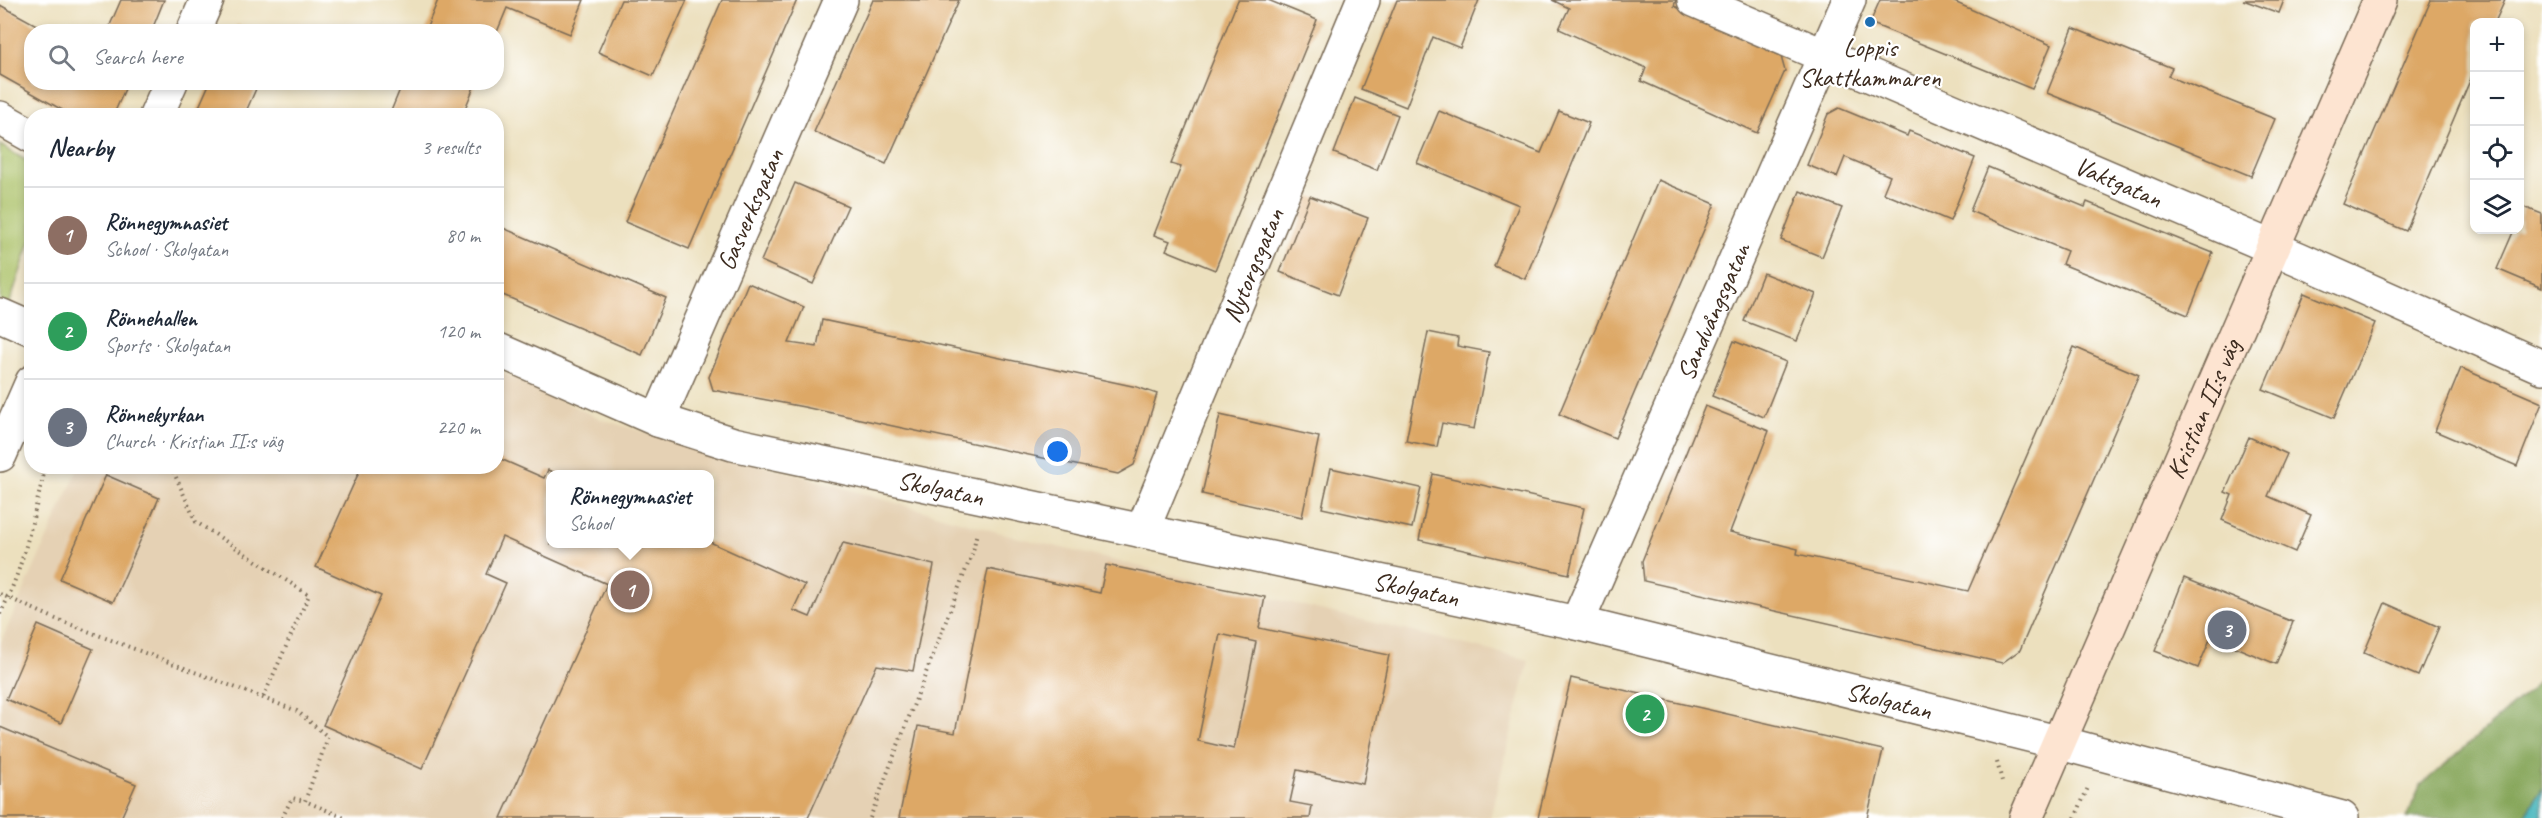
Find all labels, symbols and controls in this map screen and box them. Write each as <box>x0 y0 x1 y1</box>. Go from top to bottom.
marker: Loppis Skattkammaren <box>1863 15 1877 29</box>
map controls <box>2470 18 2524 234</box>
button: + <box>2470 18 2524 72</box>
search box <box>24 24 504 90</box>
place label: Loppis Skattkammaren <box>1799 31 1941 94</box>
icon: search <box>45 41 78 74</box>
text: Search here <box>93 43 183 71</box>
button: − <box>2470 72 2524 126</box>
button: locate <box>2470 126 2524 180</box>
text: Nearby <box>48 131 113 164</box>
text: 3 results <box>421 135 480 160</box>
street label: Gasverksgatan <box>709 143 791 275</box>
street label: Vaktgatan <box>2070 149 2167 216</box>
button: layers <box>2470 180 2524 234</box>
street label: Nytorgsgatan <box>1215 203 1292 327</box>
text: Rönnegymnasiet <box>105 209 227 237</box>
text: 1 <box>63 223 72 248</box>
text: 80 m <box>446 223 480 248</box>
text: School · Skolgatan <box>105 237 228 262</box>
street label: Sandvångsgatan <box>1669 237 1759 385</box>
text: Rönnehallen <box>105 305 197 333</box>
text: 2 <box>63 319 72 344</box>
text: 120 m <box>437 319 480 344</box>
street label: Kristian II:s väg <box>2159 332 2249 484</box>
text: Sports · Skolgatan <box>105 333 230 358</box>
text: Rönnekyrkan <box>105 401 203 429</box>
text: 3 <box>63 415 72 440</box>
text: 220 m <box>437 415 480 440</box>
text: Church · Kristian II:s väg <box>105 429 283 454</box>
your location <box>1043 437 1072 466</box>
street label: Skolgatan <box>895 463 987 514</box>
popup <box>546 470 714 548</box>
text: Rönnegymnasiet <box>569 483 691 511</box>
text: School <box>569 511 612 536</box>
street label: Skolgatan <box>1370 564 1462 615</box>
pin: 1 <box>610 568 650 612</box>
pin: 3 <box>2208 608 2246 652</box>
street label: Skolgatan <box>1843 674 1935 727</box>
pin: 2 <box>1626 692 1664 736</box>

